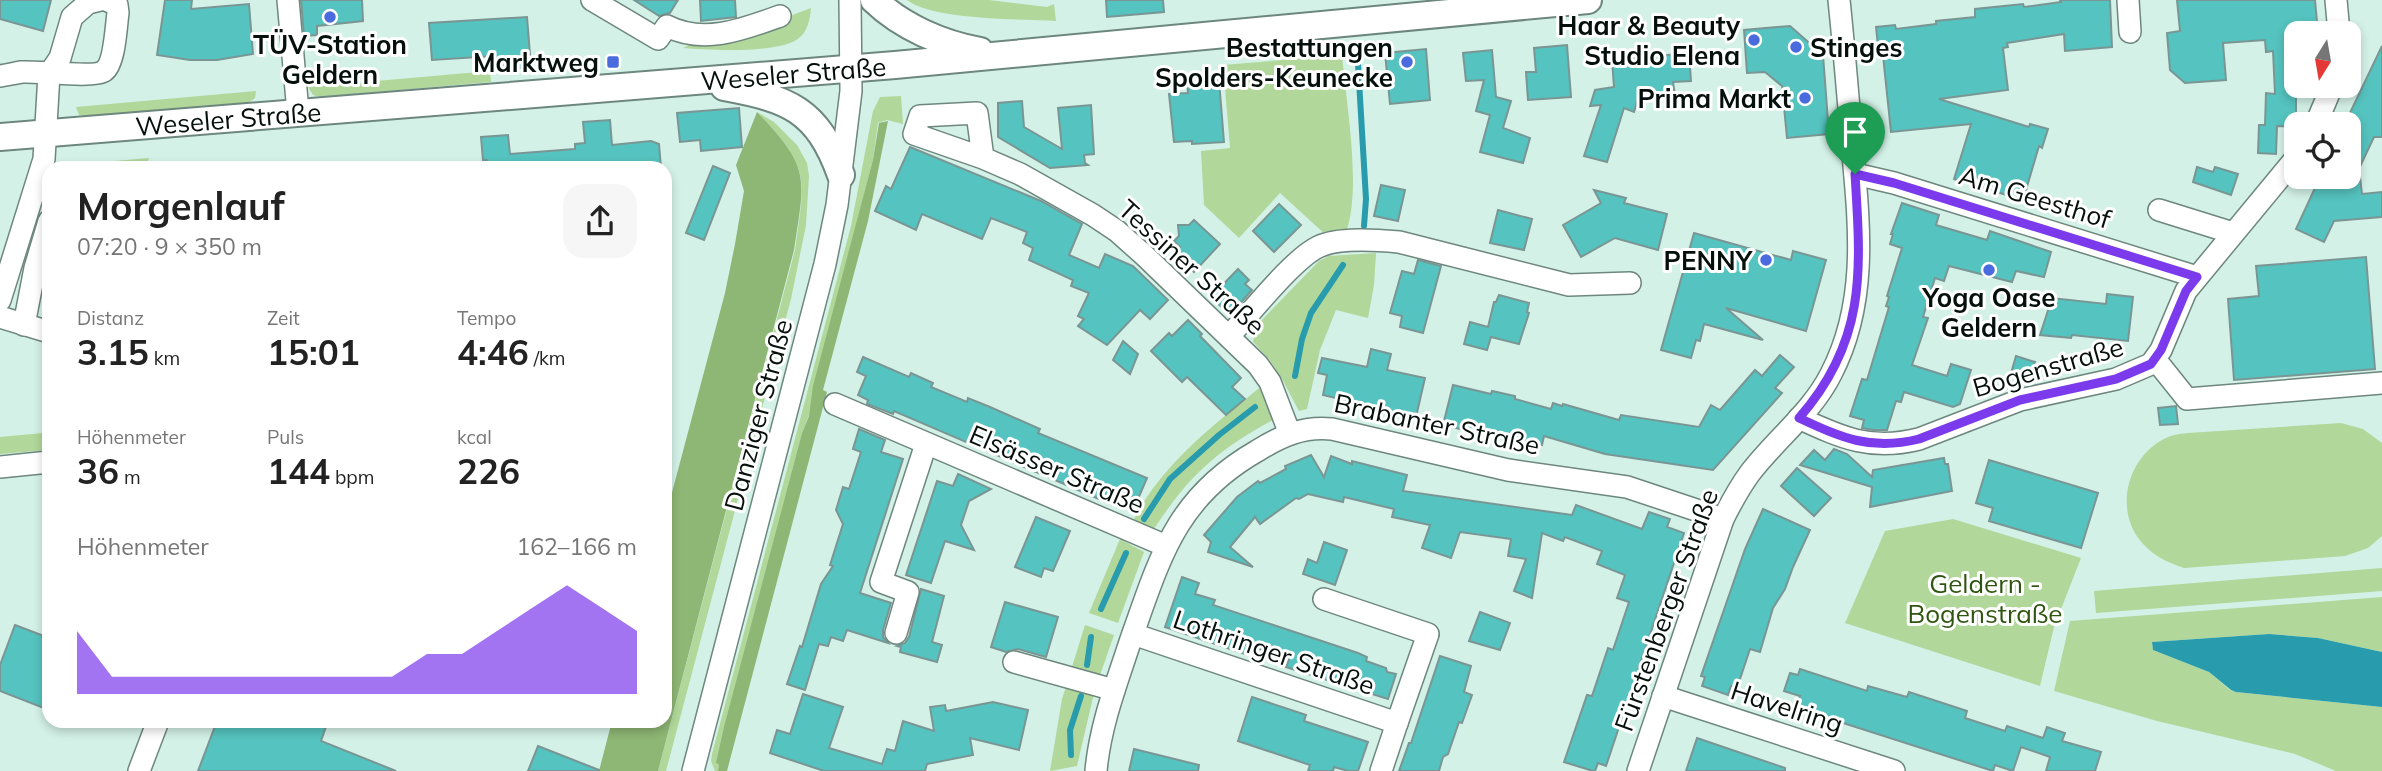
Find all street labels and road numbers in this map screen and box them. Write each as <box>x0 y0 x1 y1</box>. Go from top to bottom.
street label: Weseler Straße <box>699 49 887 97</box>
street label: Weseler Straße <box>134 95 322 143</box>
street label: Am Geesthof <box>1955 158 2116 236</box>
street label: Tessiner Straße <box>1112 192 1272 342</box>
street label: Danziger Straße <box>717 316 799 514</box>
street label: Bogenstraße <box>1969 330 2127 404</box>
street label: Brabanter Straße <box>1331 386 1543 462</box>
street label: Elsässer Straße <box>965 417 1149 521</box>
street label: Fürstenberger Straße <box>1607 484 1725 736</box>
street label: Lothringer Straße <box>1169 602 1379 702</box>
street label: Havelring <box>1727 673 1847 741</box>

